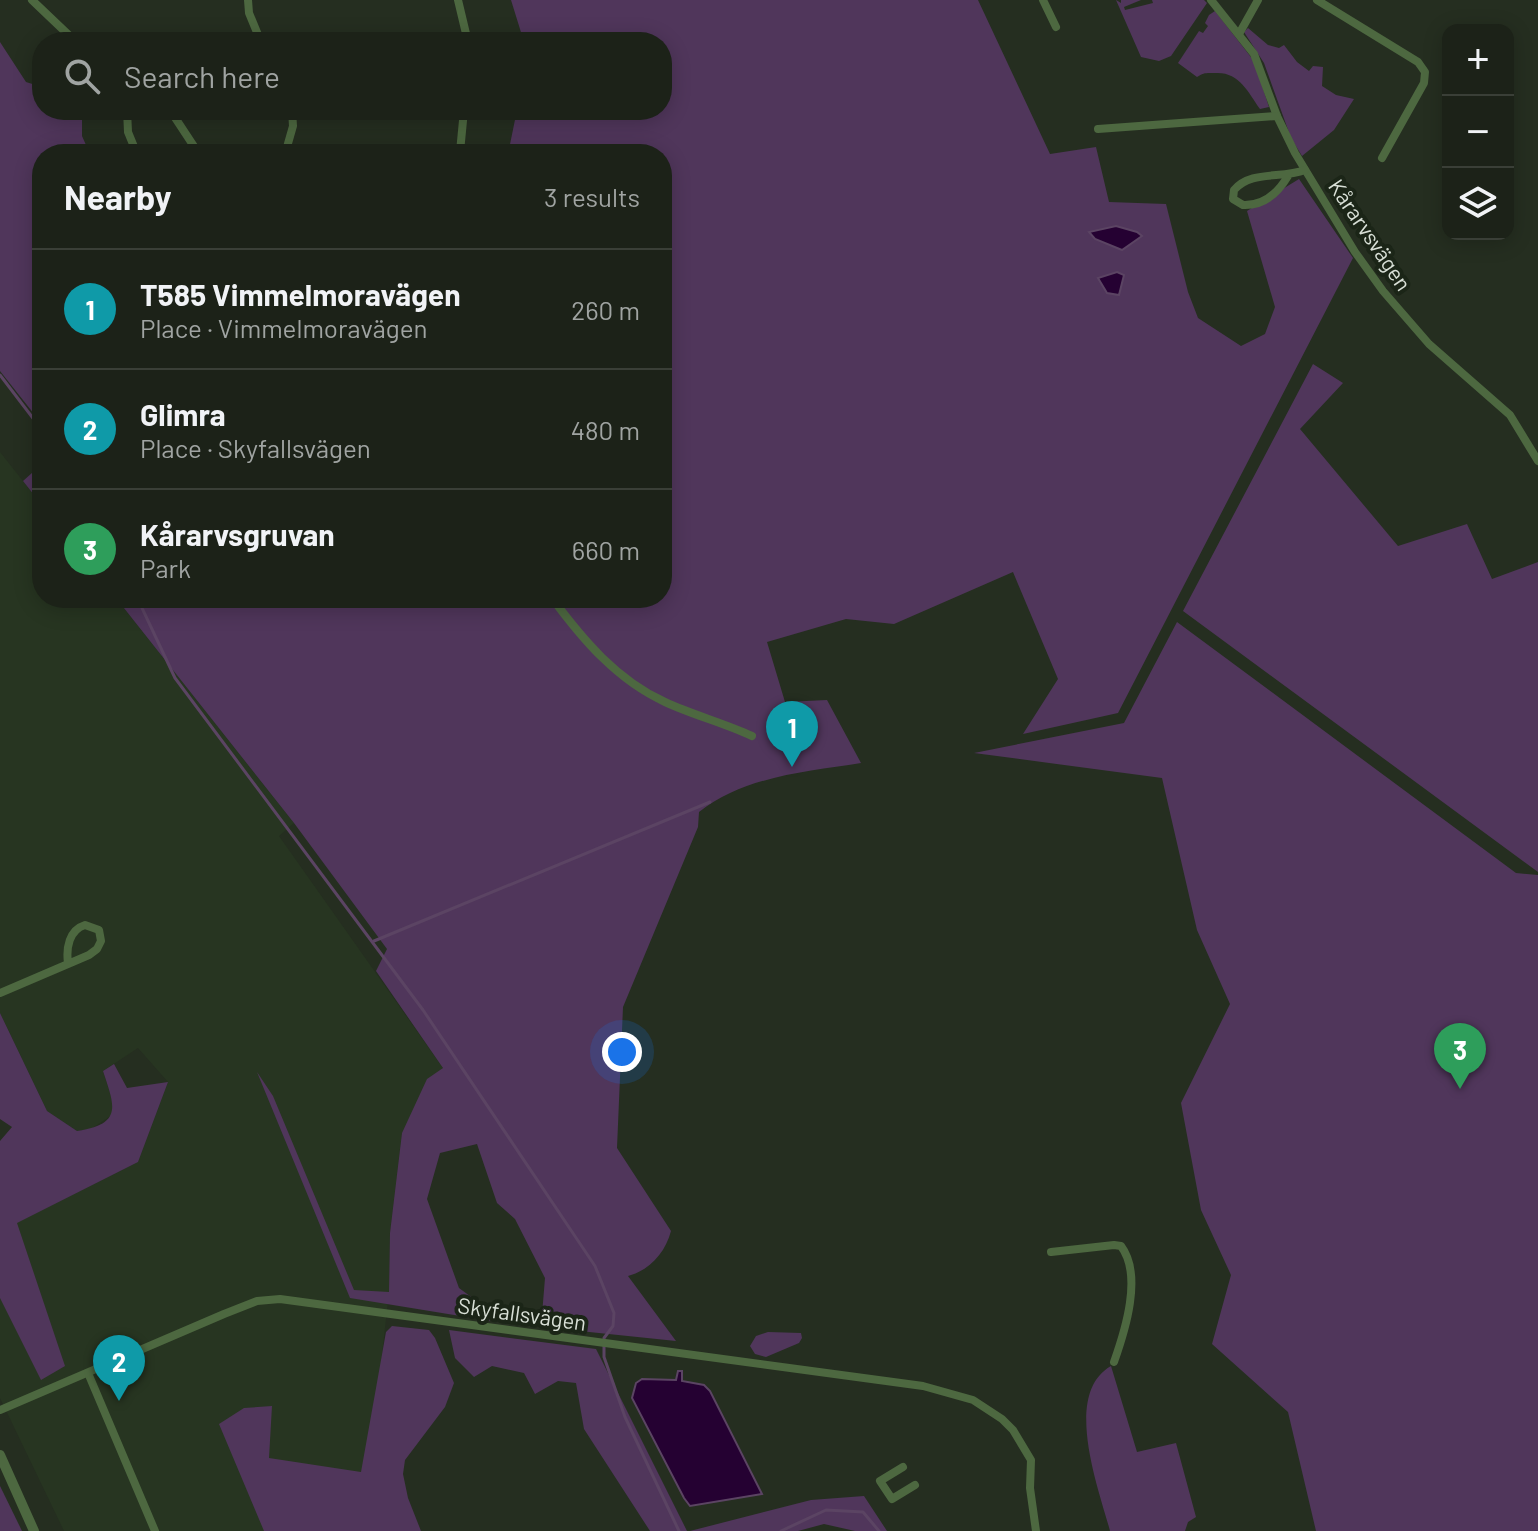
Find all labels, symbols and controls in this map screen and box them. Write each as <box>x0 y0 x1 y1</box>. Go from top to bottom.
map controls <box>1442 24 1514 240</box>
button: + <box>1442 24 1514 96</box>
search box <box>32 32 672 120</box>
icon: search <box>60 54 104 98</box>
text: Search here <box>124 58 280 94</box>
button: − <box>1442 96 1514 168</box>
button: layers <box>1442 168 1514 240</box>
street label: Kårarvsvägen <box>1324 174 1418 295</box>
text: Nearby <box>64 176 172 217</box>
text: 3 results <box>544 181 640 212</box>
text: T585 Vimmelmoravägen <box>140 276 461 312</box>
text: 1 <box>85 294 95 325</box>
text: 260 m <box>571 294 640 325</box>
text: Place · Vimmelmoravägen <box>140 312 428 343</box>
text: Glimra <box>140 396 226 432</box>
text: 2 <box>83 414 97 445</box>
text: 480 m <box>571 414 640 445</box>
text: Place · Skyfallsvägen <box>140 432 371 463</box>
text: Kårarvsgruvan <box>140 516 335 552</box>
text: 3 <box>83 534 97 565</box>
text: 660 m <box>572 534 640 565</box>
text: Park <box>140 552 191 583</box>
pin: 1 <box>766 701 818 767</box>
pin: 3 <box>1434 1023 1486 1089</box>
your location <box>602 1032 642 1072</box>
street label: Skyfallsvägen <box>456 1291 588 1335</box>
pin: 2 <box>93 1335 145 1401</box>

